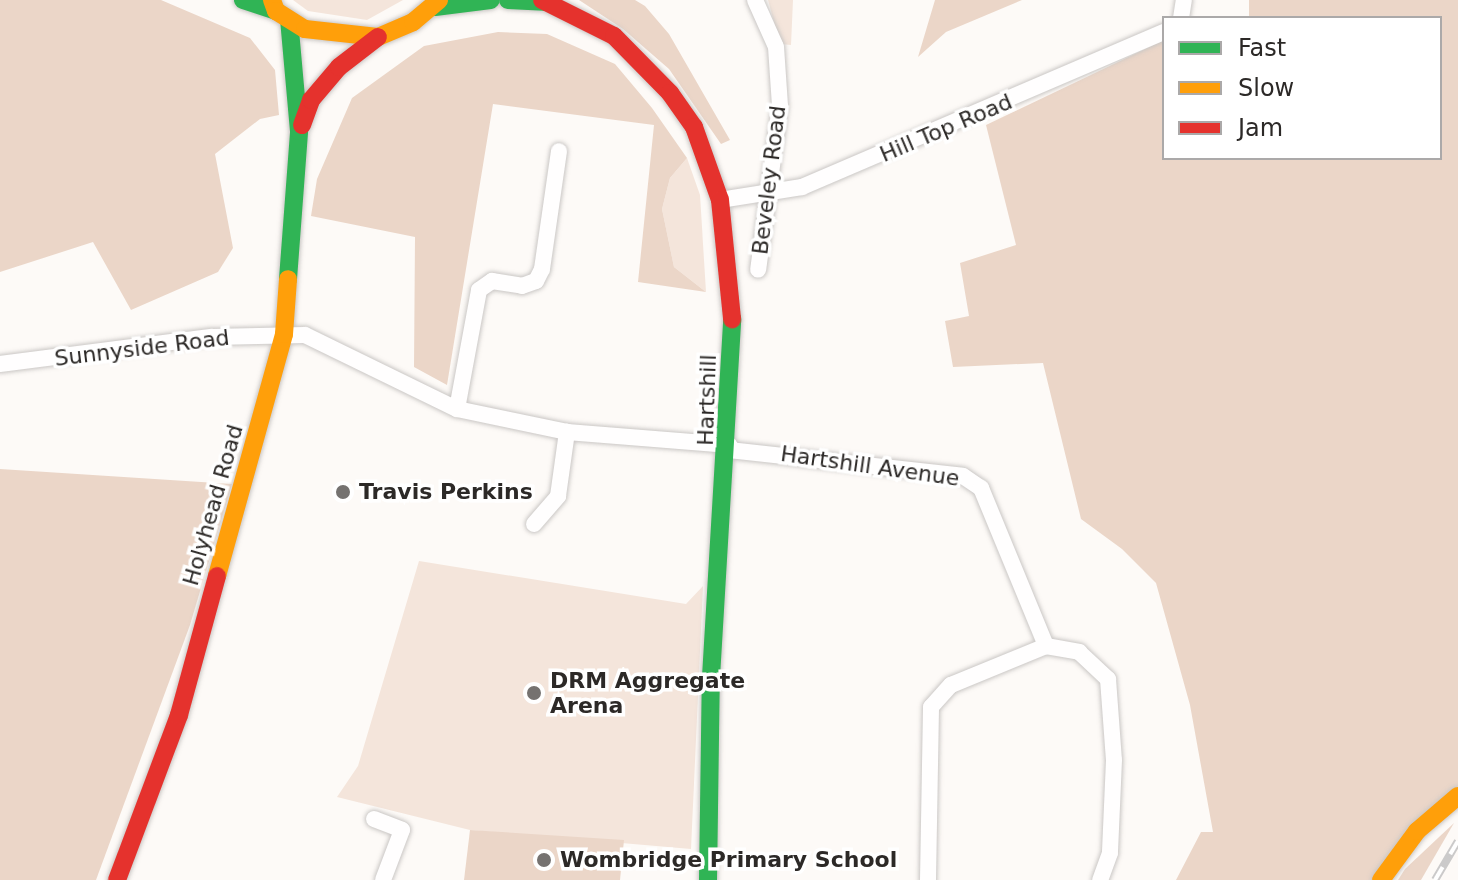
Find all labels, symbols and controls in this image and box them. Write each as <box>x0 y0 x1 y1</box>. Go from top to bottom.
legend <box>1162 16 1442 160</box>
text: Fast <box>1238 34 1286 62</box>
text: Slow <box>1238 74 1294 102</box>
street label: Hill Top Road <box>876 88 1016 168</box>
street label: Beveley Road <box>747 104 791 256</box>
text: Jam <box>1238 114 1283 142</box>
street label: Sunnyside Road <box>53 324 231 372</box>
street label: Hartshill <box>692 354 722 446</box>
street label: Holyhead Road <box>177 421 249 589</box>
street label: Hartshill Avenue <box>779 440 961 492</box>
place label: Travis Perkins <box>359 479 533 505</box>
marker: Travis Perkins <box>334 483 352 501</box>
place label: DRM Aggregate Arena <box>550 667 745 718</box>
marker: DRM Aggregate Arena <box>525 684 543 702</box>
place label: Wombridge Primary School <box>560 847 897 873</box>
marker: Wombridge Primary School <box>535 851 553 869</box>

